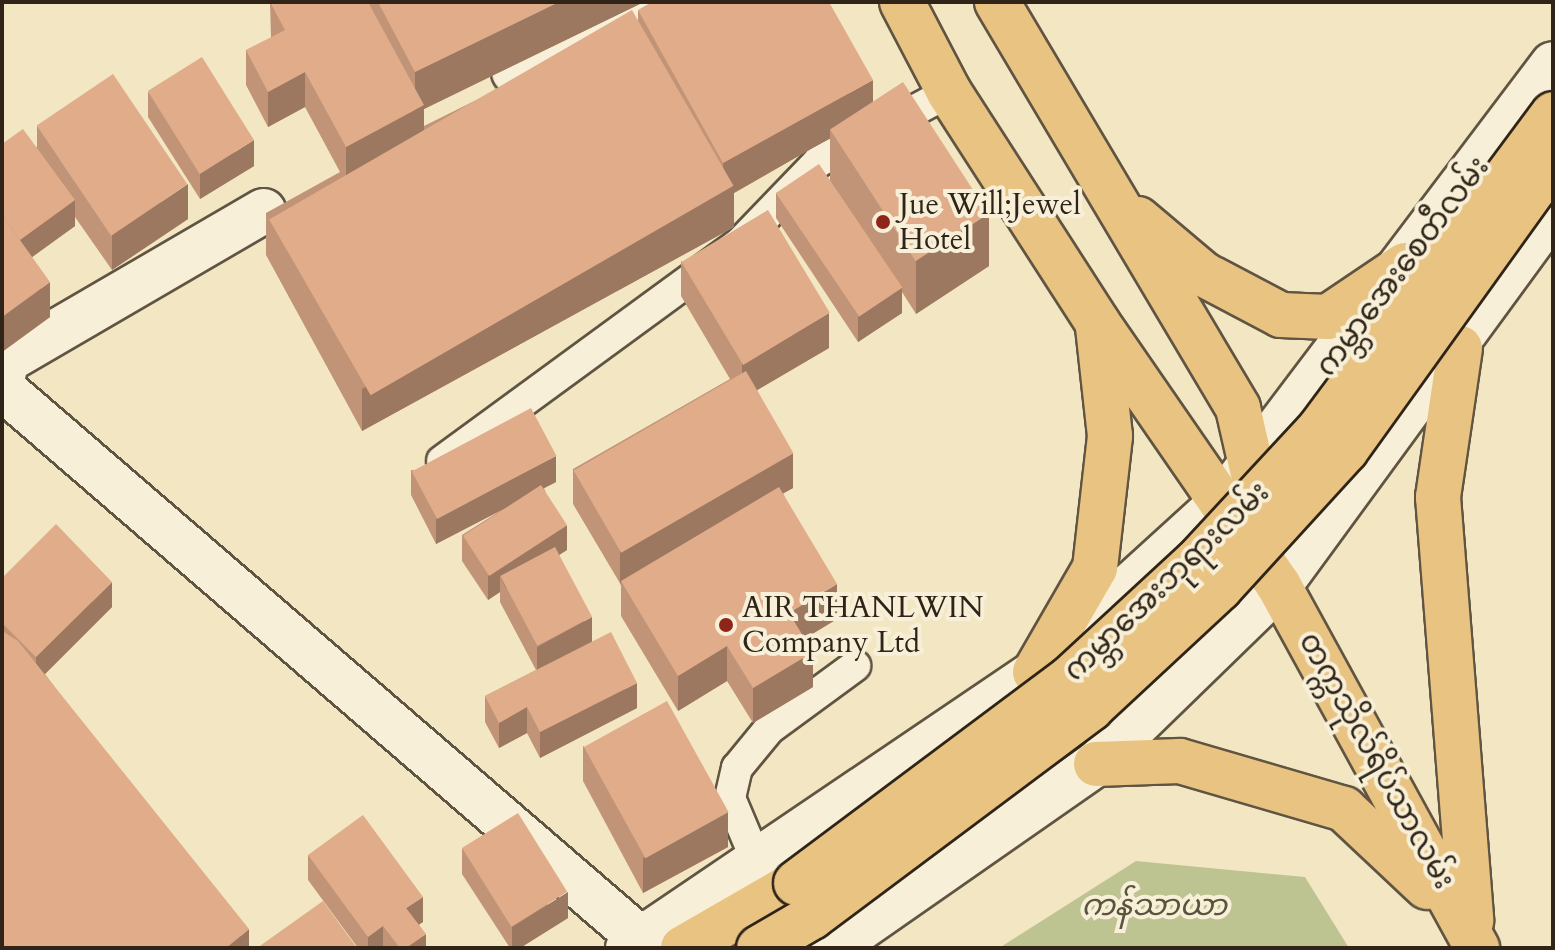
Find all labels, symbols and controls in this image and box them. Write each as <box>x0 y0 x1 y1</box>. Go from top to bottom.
street label: ကမ္ဘာအေးစေတီလမ်း <box>1309 150 1497 384</box>
place label: Jue Will;Jewel Hotel <box>899 187 1081 258</box>
marker: Jue Will;Jewel Hotel <box>874 213 892 231</box>
street label: ကမ္ဘာအေးဘုရားလမ်း <box>1057 475 1277 689</box>
place label: AIR THANLWIN Company Ltd <box>742 590 984 660</box>
marker: AIR THANLWIN Company Ltd <box>717 616 735 634</box>
street label: တက္ကသိုလ်ရိပ်သာလမ်း <box>1290 626 1462 896</box>
park label: ကန်သာယာ <box>1081 888 1227 924</box>

